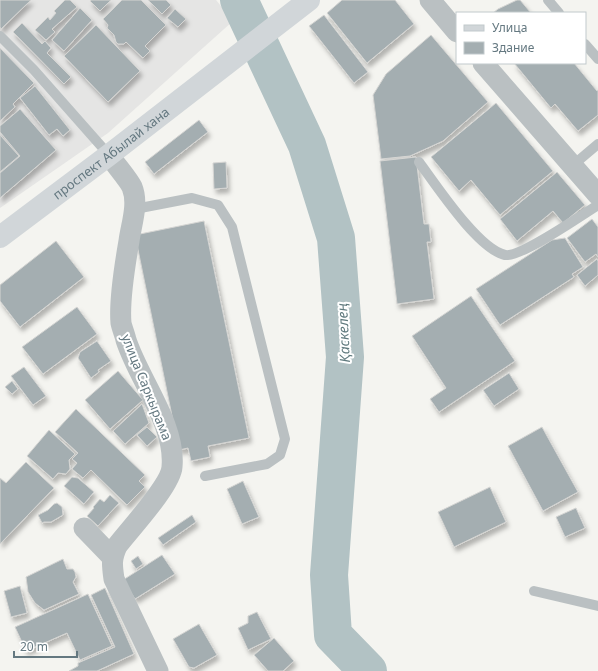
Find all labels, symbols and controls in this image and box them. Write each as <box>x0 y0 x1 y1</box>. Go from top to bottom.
legend <box>456 12 586 64</box>
text: Улица <box>492 19 527 36</box>
text: Здание <box>492 39 535 56</box>
street label: проспект Абылай хана <box>49 103 173 203</box>
water label: Қаскелең <box>332 303 354 363</box>
street label: улица Саркырама <box>118 331 176 443</box>
scale bar <box>14 633 77 659</box>
text: 20 m <box>20 638 48 655</box>

